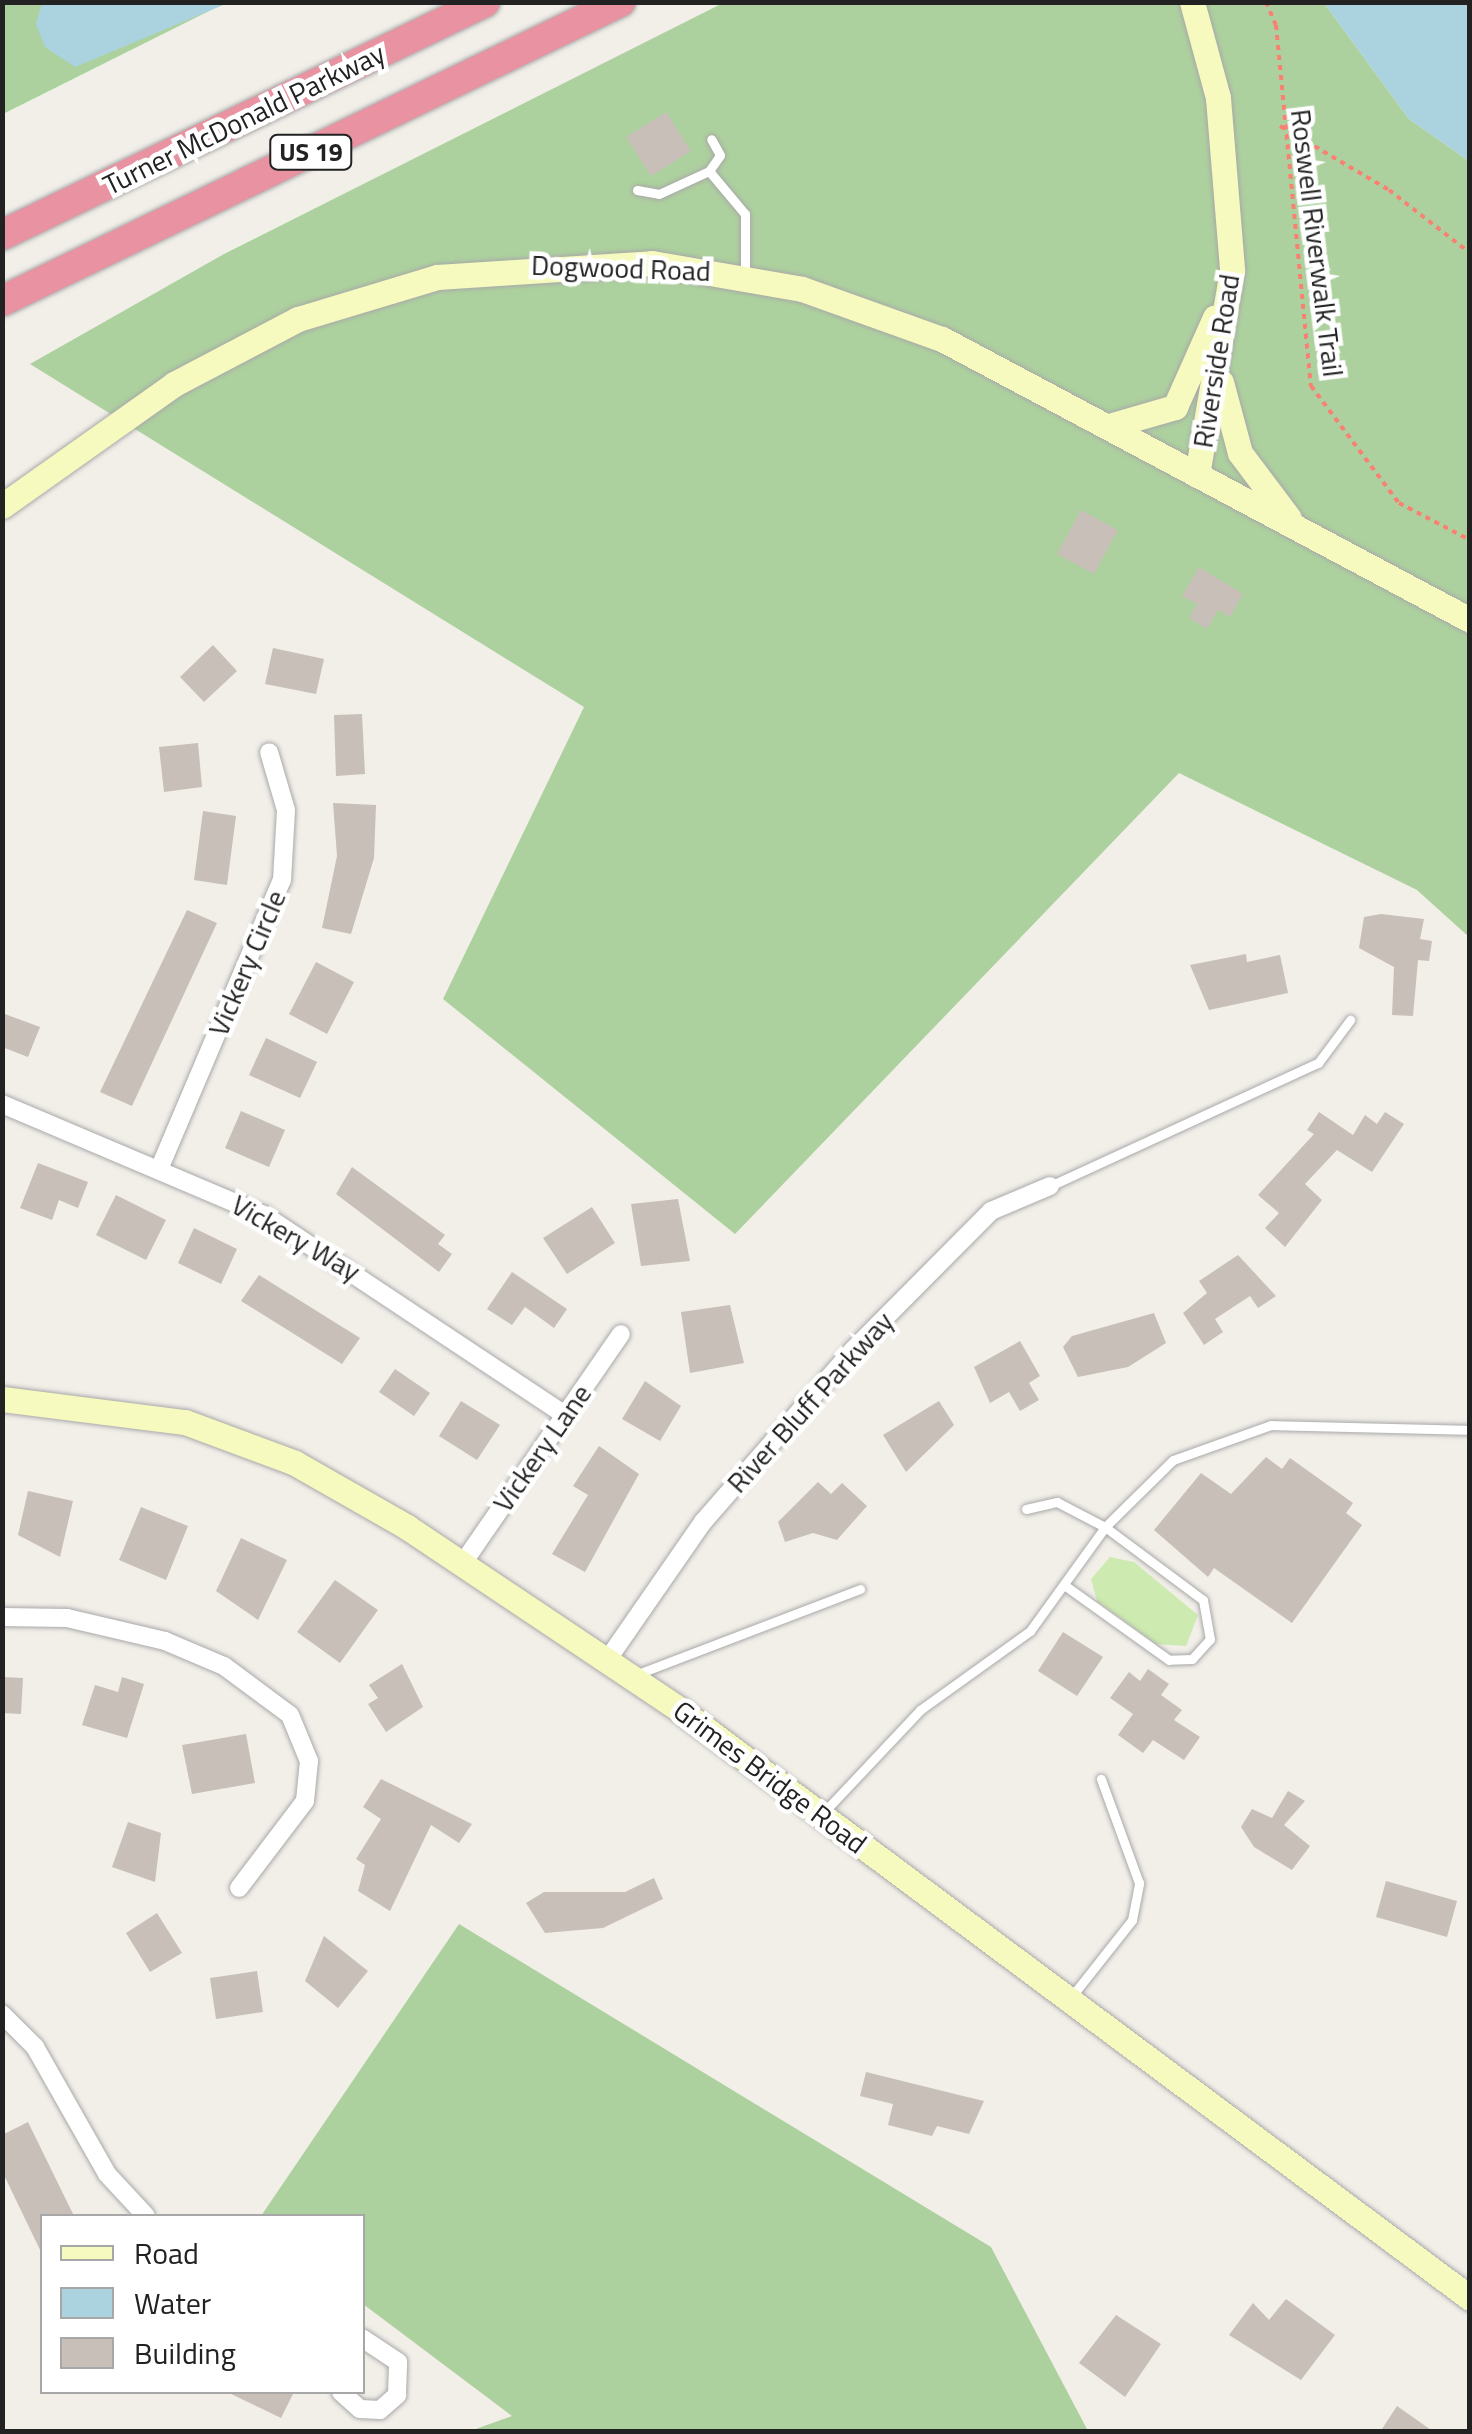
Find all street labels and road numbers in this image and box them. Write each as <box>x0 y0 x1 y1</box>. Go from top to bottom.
street label: Turner McDonald Parkway <box>98 36 390 202</box>
street label: Roswell Riverwalk Trail <box>1284 107 1350 379</box>
road number: US 19 <box>268 132 354 172</box>
street label: Dogwood Road <box>531 248 711 288</box>
street label: Riverside Road <box>1186 272 1246 450</box>
street label: Vickery Circle <box>201 885 293 1041</box>
street label: Vickery Way <box>226 1188 366 1288</box>
street label: River Bluff Parkway <box>720 1305 900 1499</box>
street label: Vickery Lane <box>486 1378 598 1518</box>
street label: Grimes Bridge Road <box>667 1693 873 1861</box>

